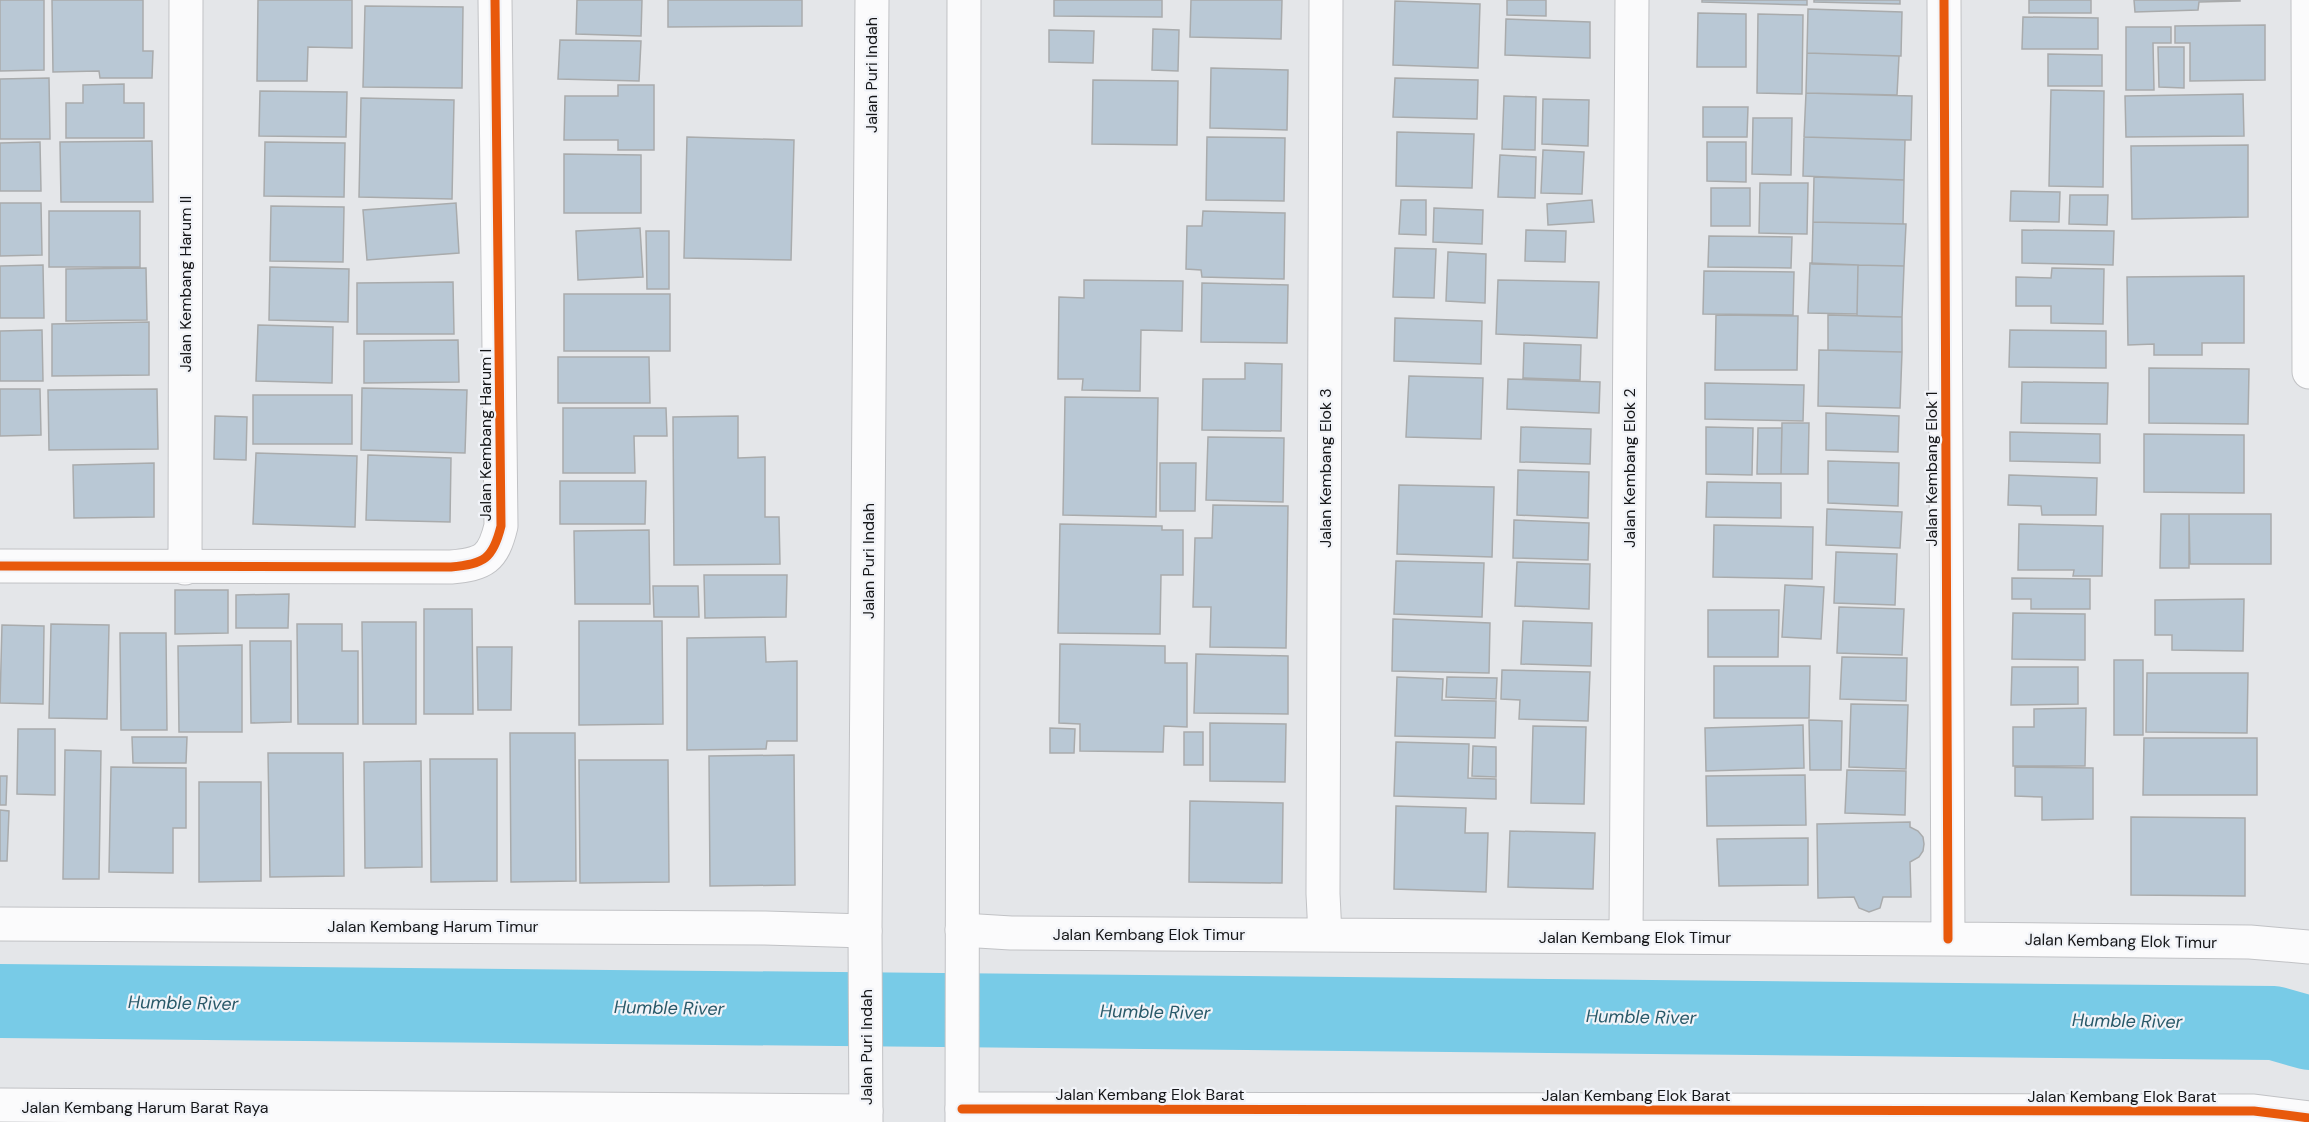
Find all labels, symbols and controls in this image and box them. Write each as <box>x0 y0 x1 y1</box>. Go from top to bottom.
street label: Jalan Puri Indah <box>861 17 882 133</box>
street label: Jalan Kembang Harum II <box>175 196 196 372</box>
street label: Jalan Kembang Harum I <box>475 349 496 521</box>
street label: Jalan Kembang Elok 3 <box>1315 388 1336 548</box>
street label: Jalan Kembang Elok 2 <box>1619 388 1640 548</box>
street label: Jalan Kembang Elok 1 <box>1921 391 1942 547</box>
street label: Jalan Puri Indah <box>858 503 879 619</box>
street label: Jalan Kembang Harum Timur <box>327 916 539 937</box>
street label: Jalan Kembang Elok Timur <box>1053 924 1245 945</box>
street label: Jalan Kembang Elok Timur <box>1539 927 1731 948</box>
street label: Jalan Kembang Elok Timur <box>2025 929 2217 953</box>
street label: Jalan Puri Indah <box>856 989 877 1105</box>
water label: Humble River <box>128 990 240 1016</box>
water label: Humble River <box>614 995 726 1021</box>
water label: Humble River <box>1100 999 1212 1025</box>
water label: Humble River <box>1586 1004 1698 1030</box>
water label: Humble River <box>2072 1008 2184 1034</box>
street label: Jalan Kembang Elok Barat <box>1055 1084 1245 1105</box>
street label: Jalan Kembang Elok Barat <box>1541 1085 1731 1106</box>
street label: Jalan Kembang Elok Barat <box>2027 1086 2217 1107</box>
street label: Jalan Kembang Harum Barat Raya <box>21 1097 269 1118</box>

